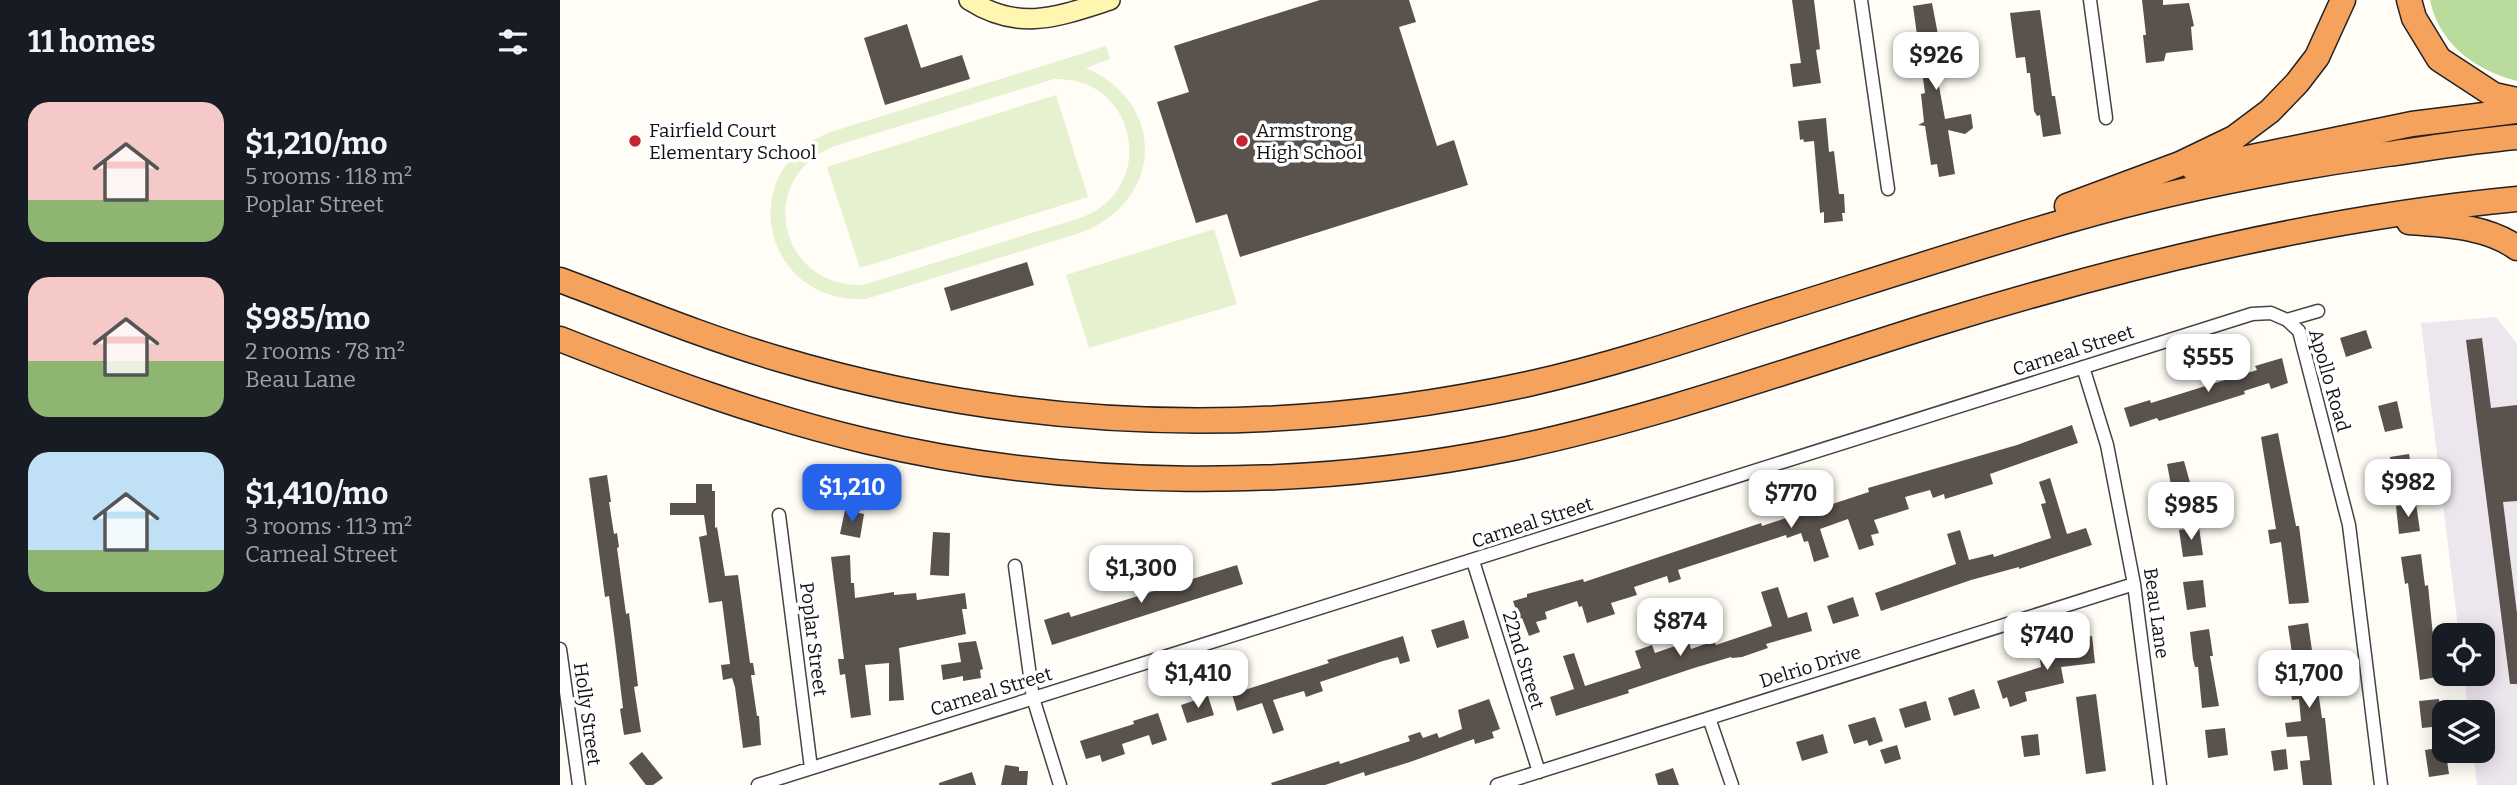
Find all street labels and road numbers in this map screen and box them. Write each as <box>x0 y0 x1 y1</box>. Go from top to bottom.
street label: Carneal Street <box>2010 320 2137 381</box>
street label: Apollo Road <box>2304 326 2355 434</box>
street label: Carneal Street <box>1469 492 1596 553</box>
street label: Beau Lane <box>2139 566 2174 660</box>
street label: Poplar Street <box>795 581 832 698</box>
street label: 22nd Street <box>1498 608 1549 712</box>
street label: Delrio Drive <box>1757 640 1864 693</box>
street label: Holly Street <box>569 661 606 767</box>
street label: Carneal Street <box>927 662 1055 721</box>

